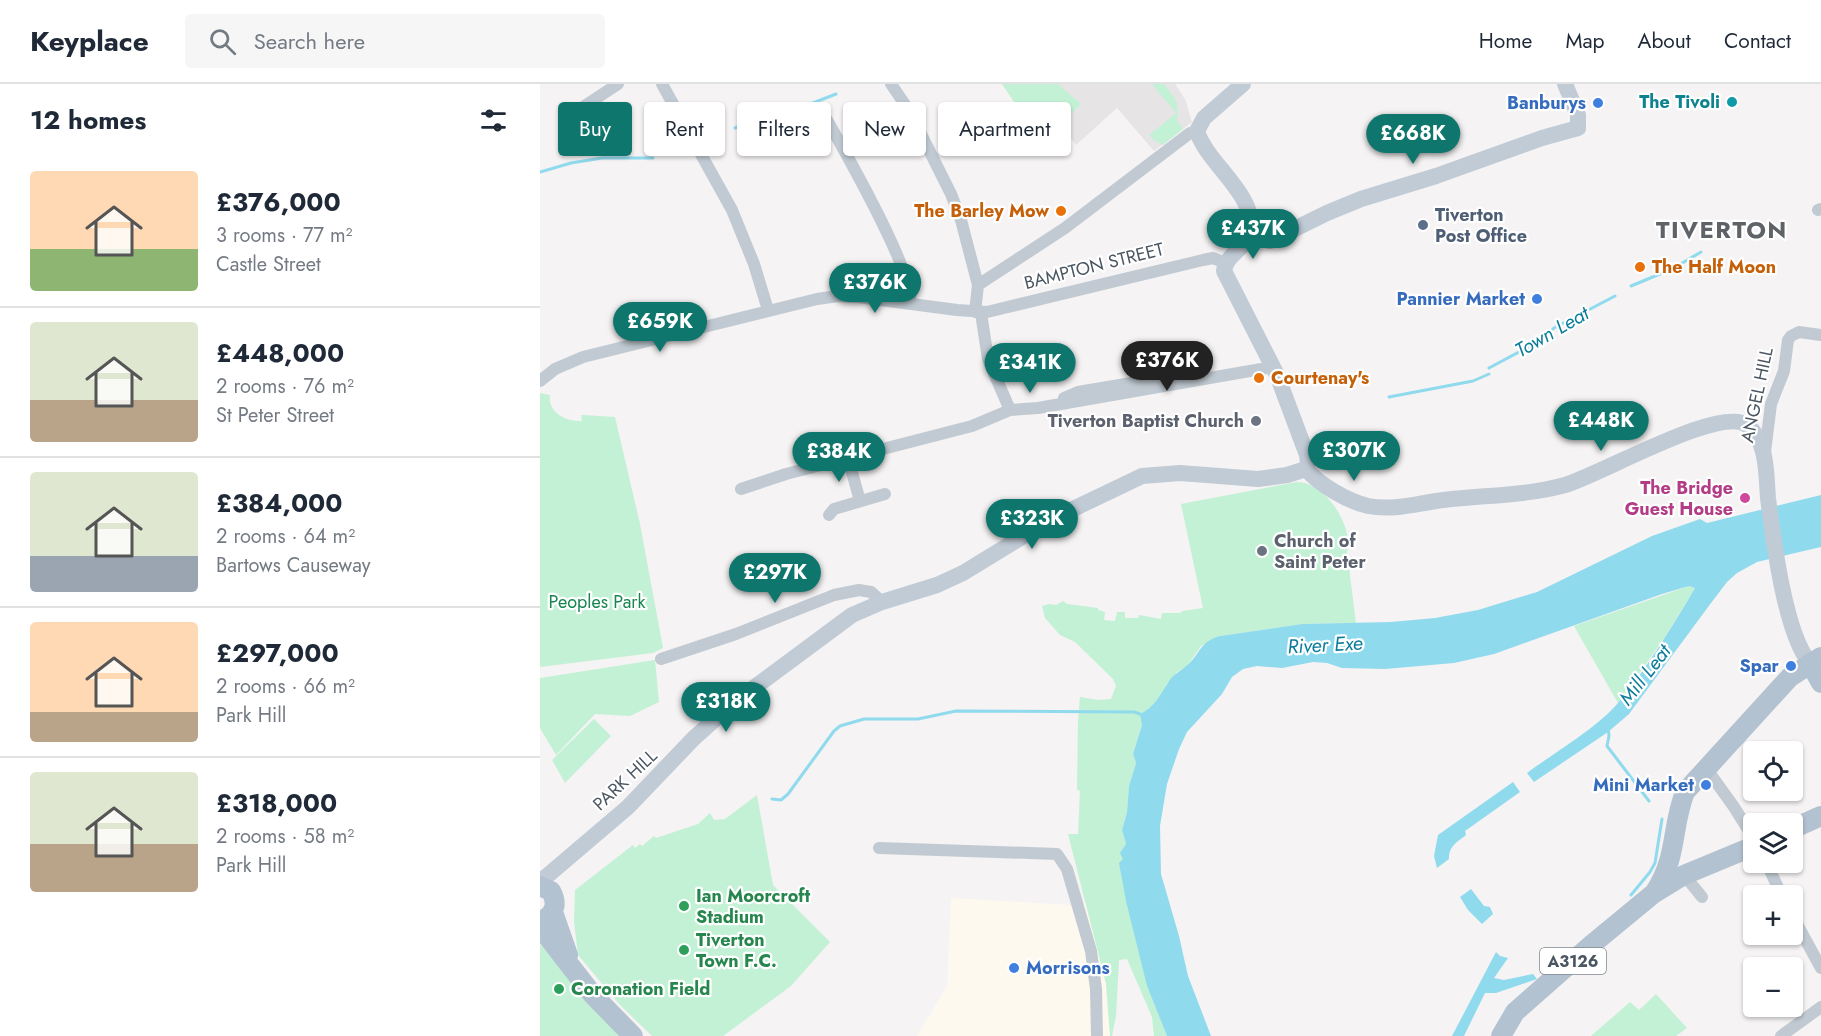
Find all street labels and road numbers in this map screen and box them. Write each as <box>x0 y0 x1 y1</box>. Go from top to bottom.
street label: BAMPTON STREET <box>1021 236 1167 296</box>
street label: ANGEL HILL <box>1734 345 1780 445</box>
street label: PARK HILL <box>587 743 663 817</box>
road number: A3126 <box>1540 948 1606 974</box>

